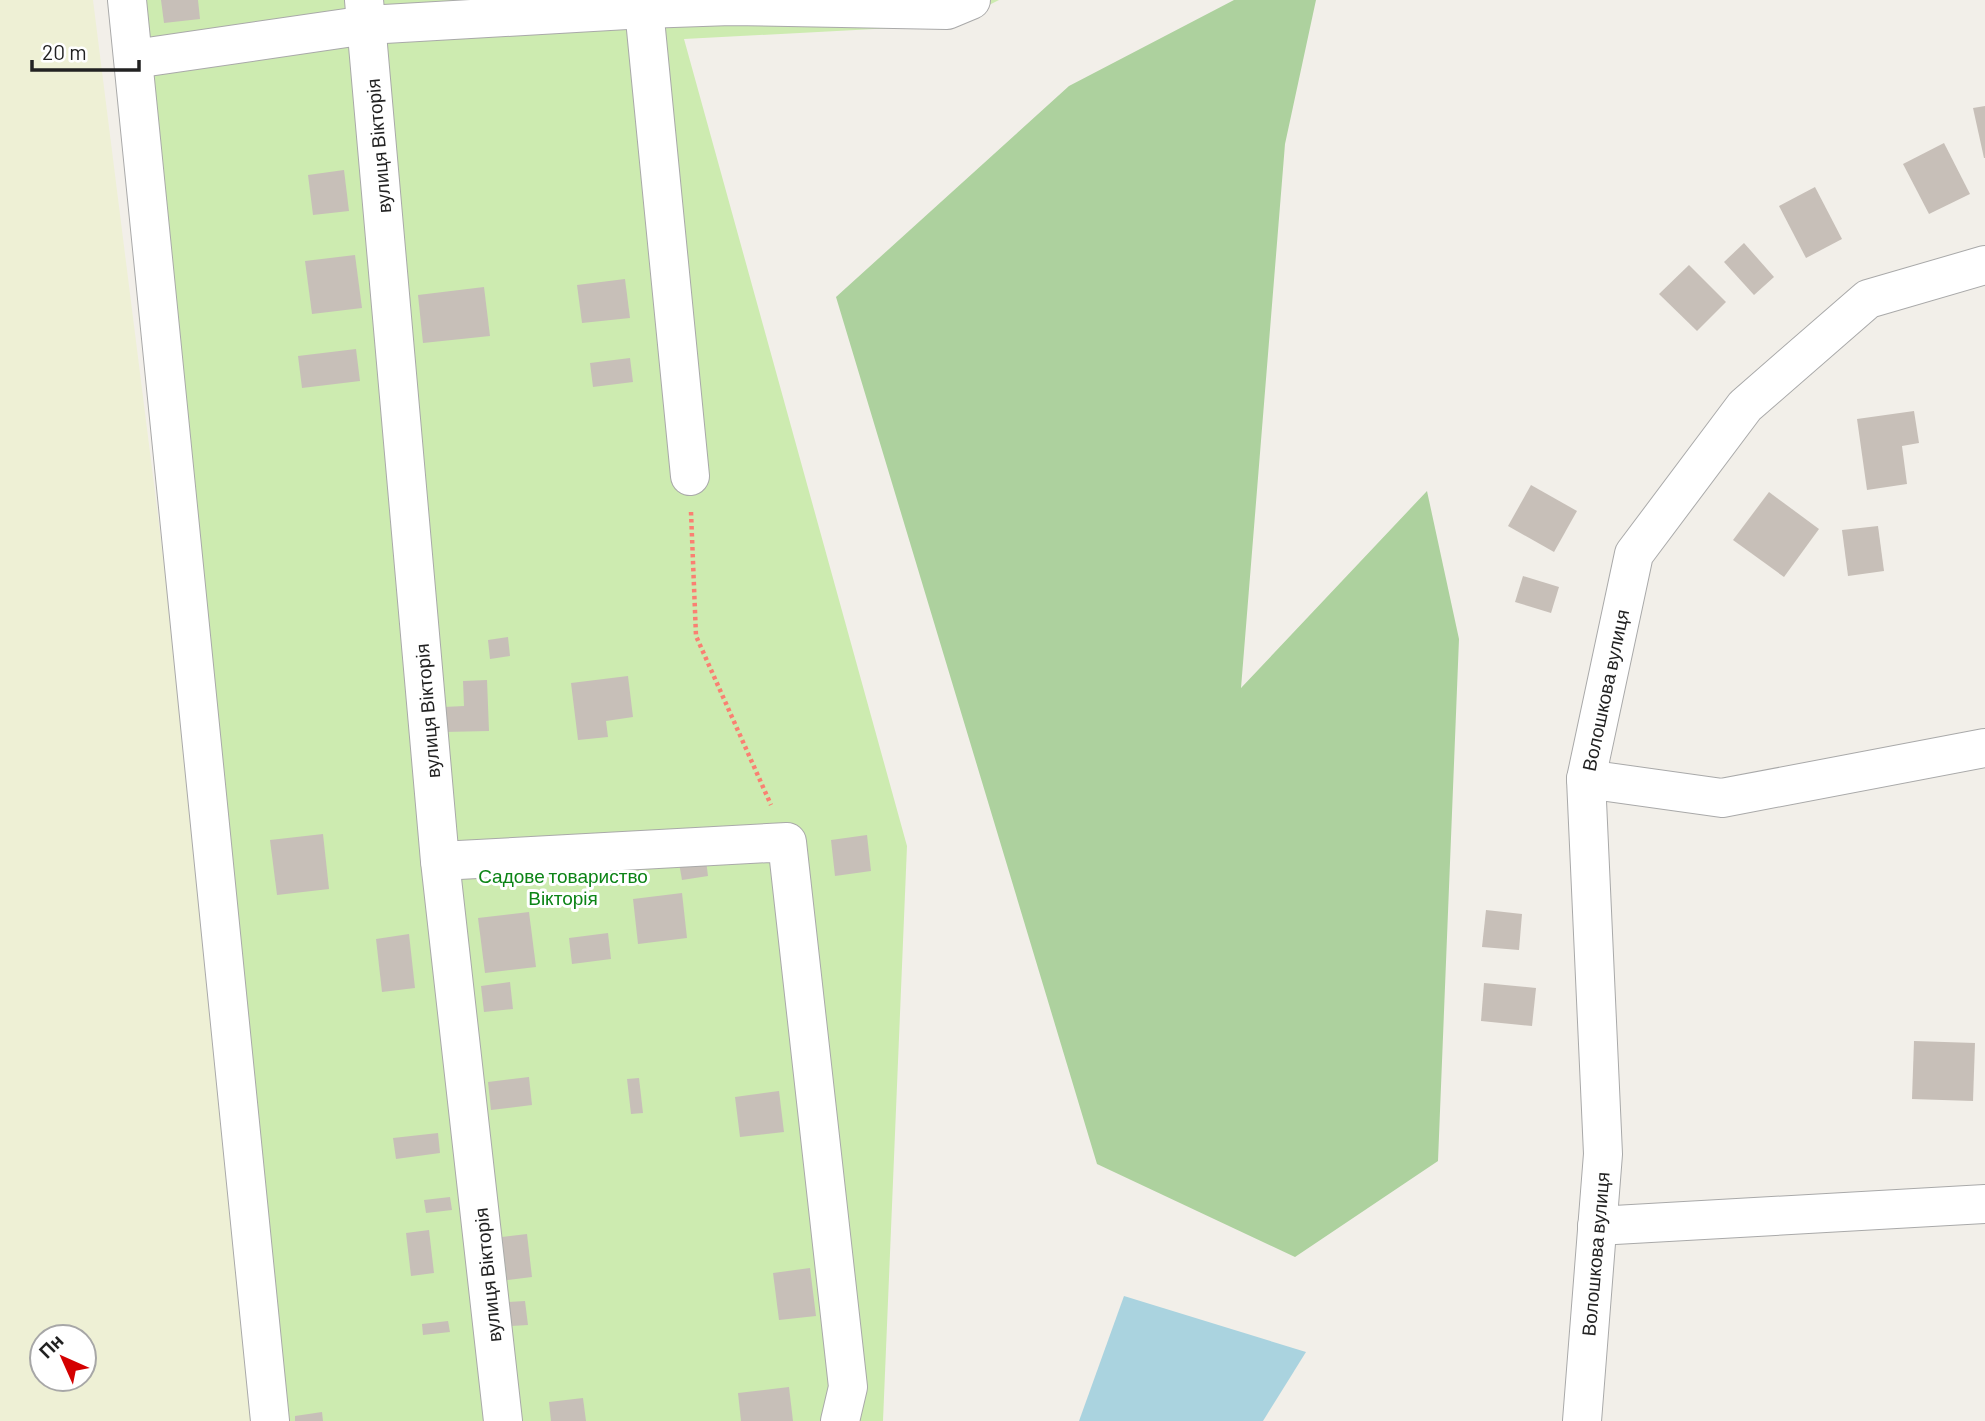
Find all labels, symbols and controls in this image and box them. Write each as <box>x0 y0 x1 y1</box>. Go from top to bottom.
scale bar <box>32 28 138 72</box>
text: 20 m <box>42 39 87 64</box>
street label: вулиця Вікторія <box>361 78 395 214</box>
street label: Волошкова вулиця <box>1577 607 1633 773</box>
street label: вулиця Вікторія <box>410 643 444 779</box>
park label: Садове товариство Вікторія <box>478 864 648 909</box>
street label: Волошкова вулиця <box>1576 1171 1614 1337</box>
street label: вулиця Вікторія <box>469 1207 505 1343</box>
north arrow <box>28 1323 98 1393</box>
text: Пн <box>34 1329 68 1363</box>

